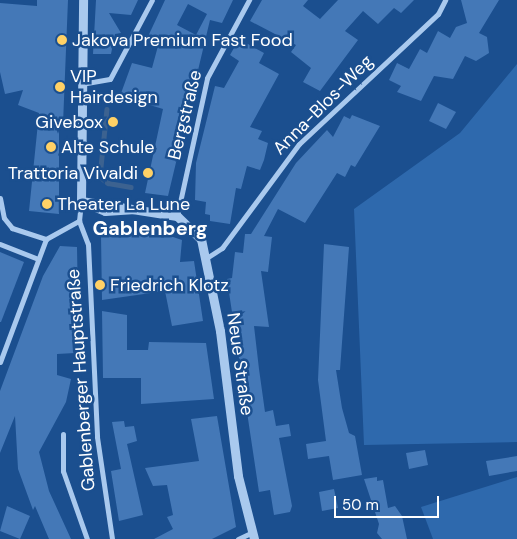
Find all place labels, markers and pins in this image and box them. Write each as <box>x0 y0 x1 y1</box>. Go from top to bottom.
place label: Jakova Premium Fast Food <box>72 29 293 51</box>
marker: Jakova Premium Fast Food <box>56 34 68 46</box>
place label: VIP Hairdesign <box>70 66 158 108</box>
marker: VIP Hairdesign <box>54 81 66 93</box>
place label: Givebox <box>35 111 103 133</box>
marker: Givebox <box>107 116 119 128</box>
place label: Alte Schule <box>61 136 154 158</box>
marker: Alte Schule <box>45 141 57 153</box>
place label: Trattoria Vivaldi <box>8 162 138 184</box>
marker: Trattoria Vivaldi <box>142 167 154 179</box>
place label: Theater La Lune <box>57 193 190 215</box>
marker: Theater La Lune <box>41 198 53 210</box>
place label: Friedrich Klotz <box>110 274 229 296</box>
marker: Friedrich Klotz <box>94 279 106 291</box>

